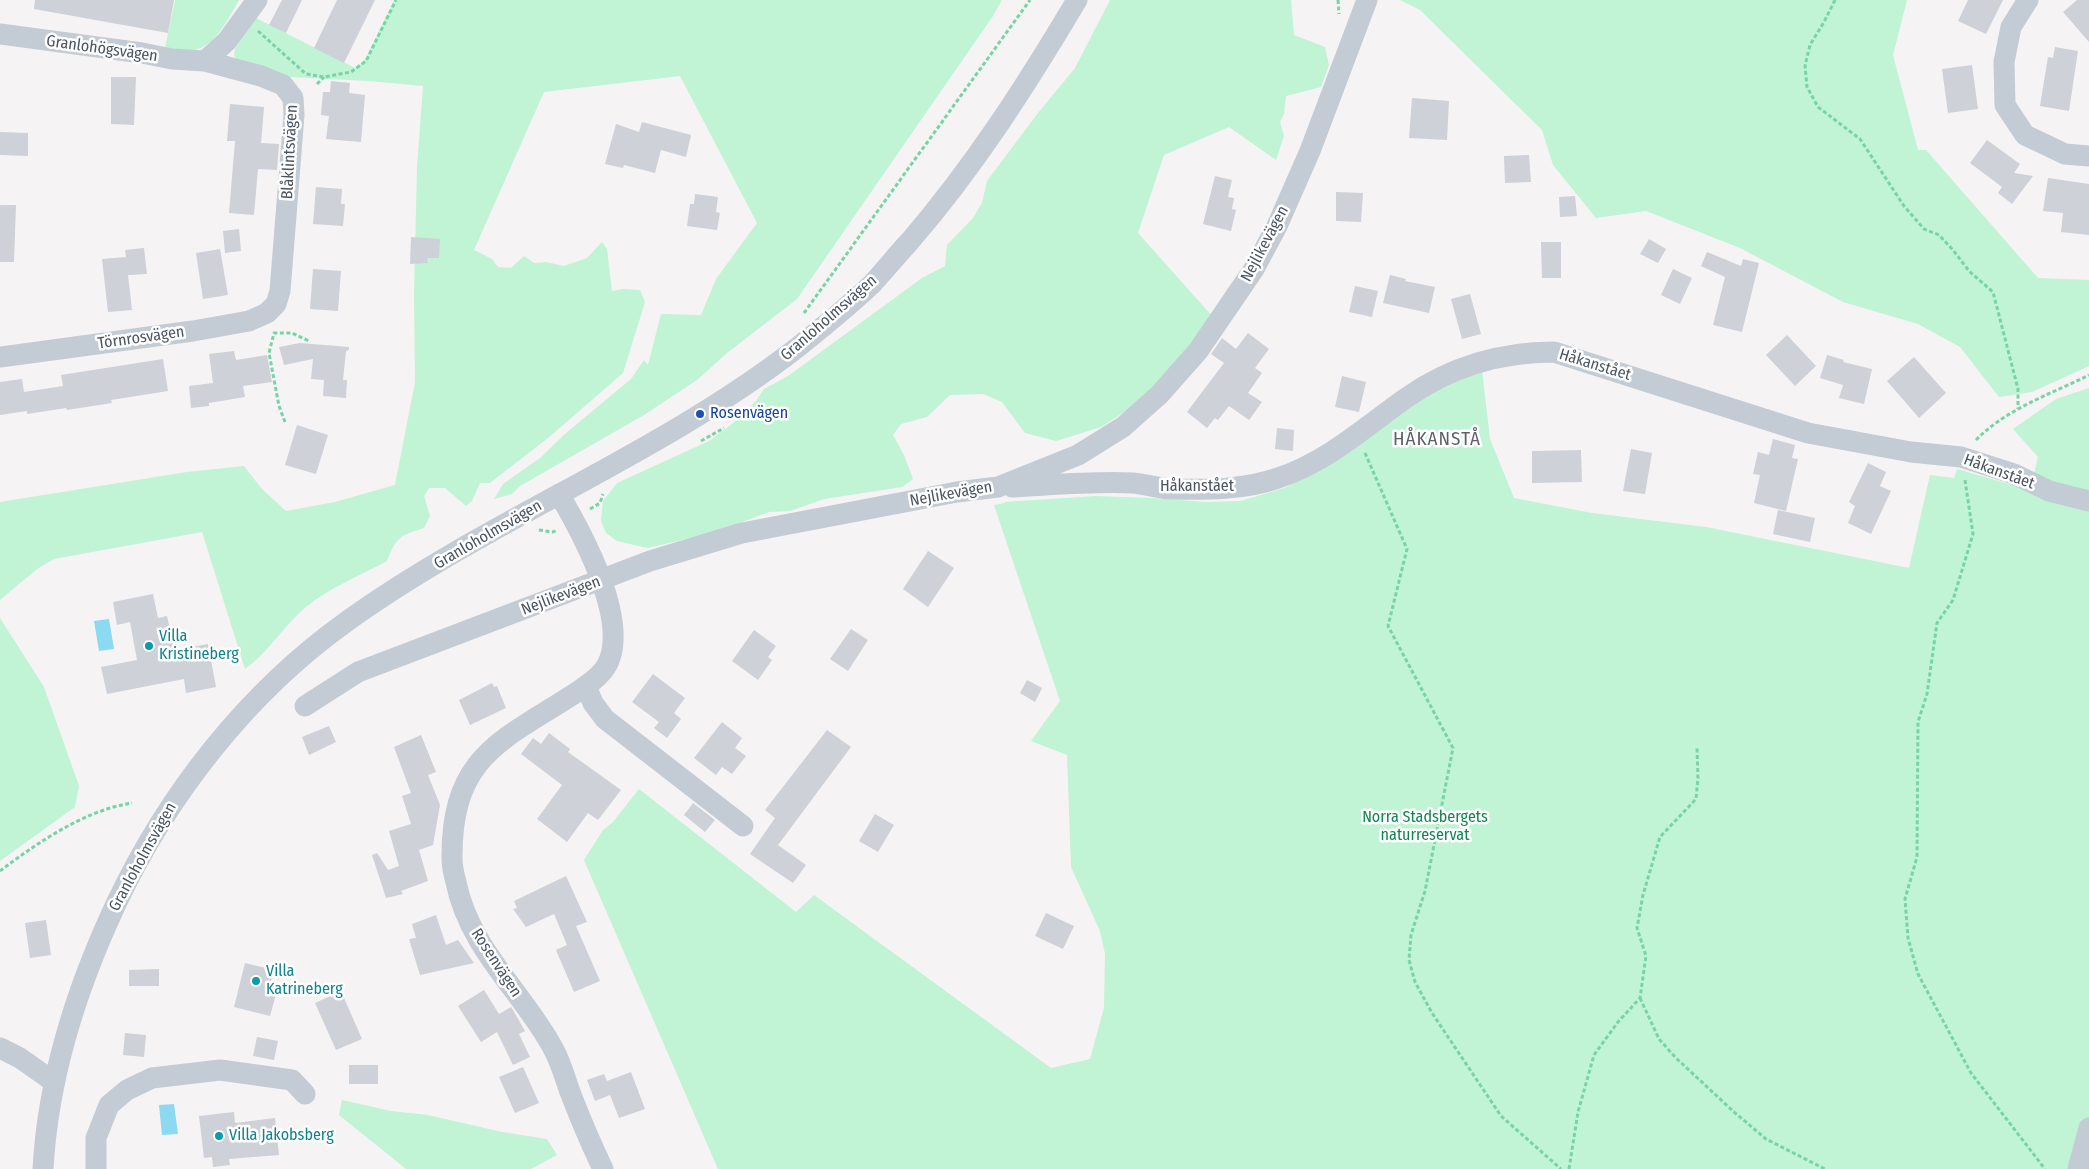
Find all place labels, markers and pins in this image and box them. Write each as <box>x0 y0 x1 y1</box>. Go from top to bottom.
place label: Rosenvägen <box>710 404 788 424</box>
marker: Rosenvägen <box>694 408 706 420</box>
place label: Villa Kristineberg <box>159 627 239 665</box>
marker: Villa Kristineberg <box>143 640 155 652</box>
place label: Villa Katrineberg <box>266 962 343 1000</box>
marker: Villa Katrineberg <box>250 975 262 987</box>
place label: Villa Jakobsberg <box>229 1126 334 1146</box>
marker: Villa Jakobsberg <box>213 1130 225 1142</box>

